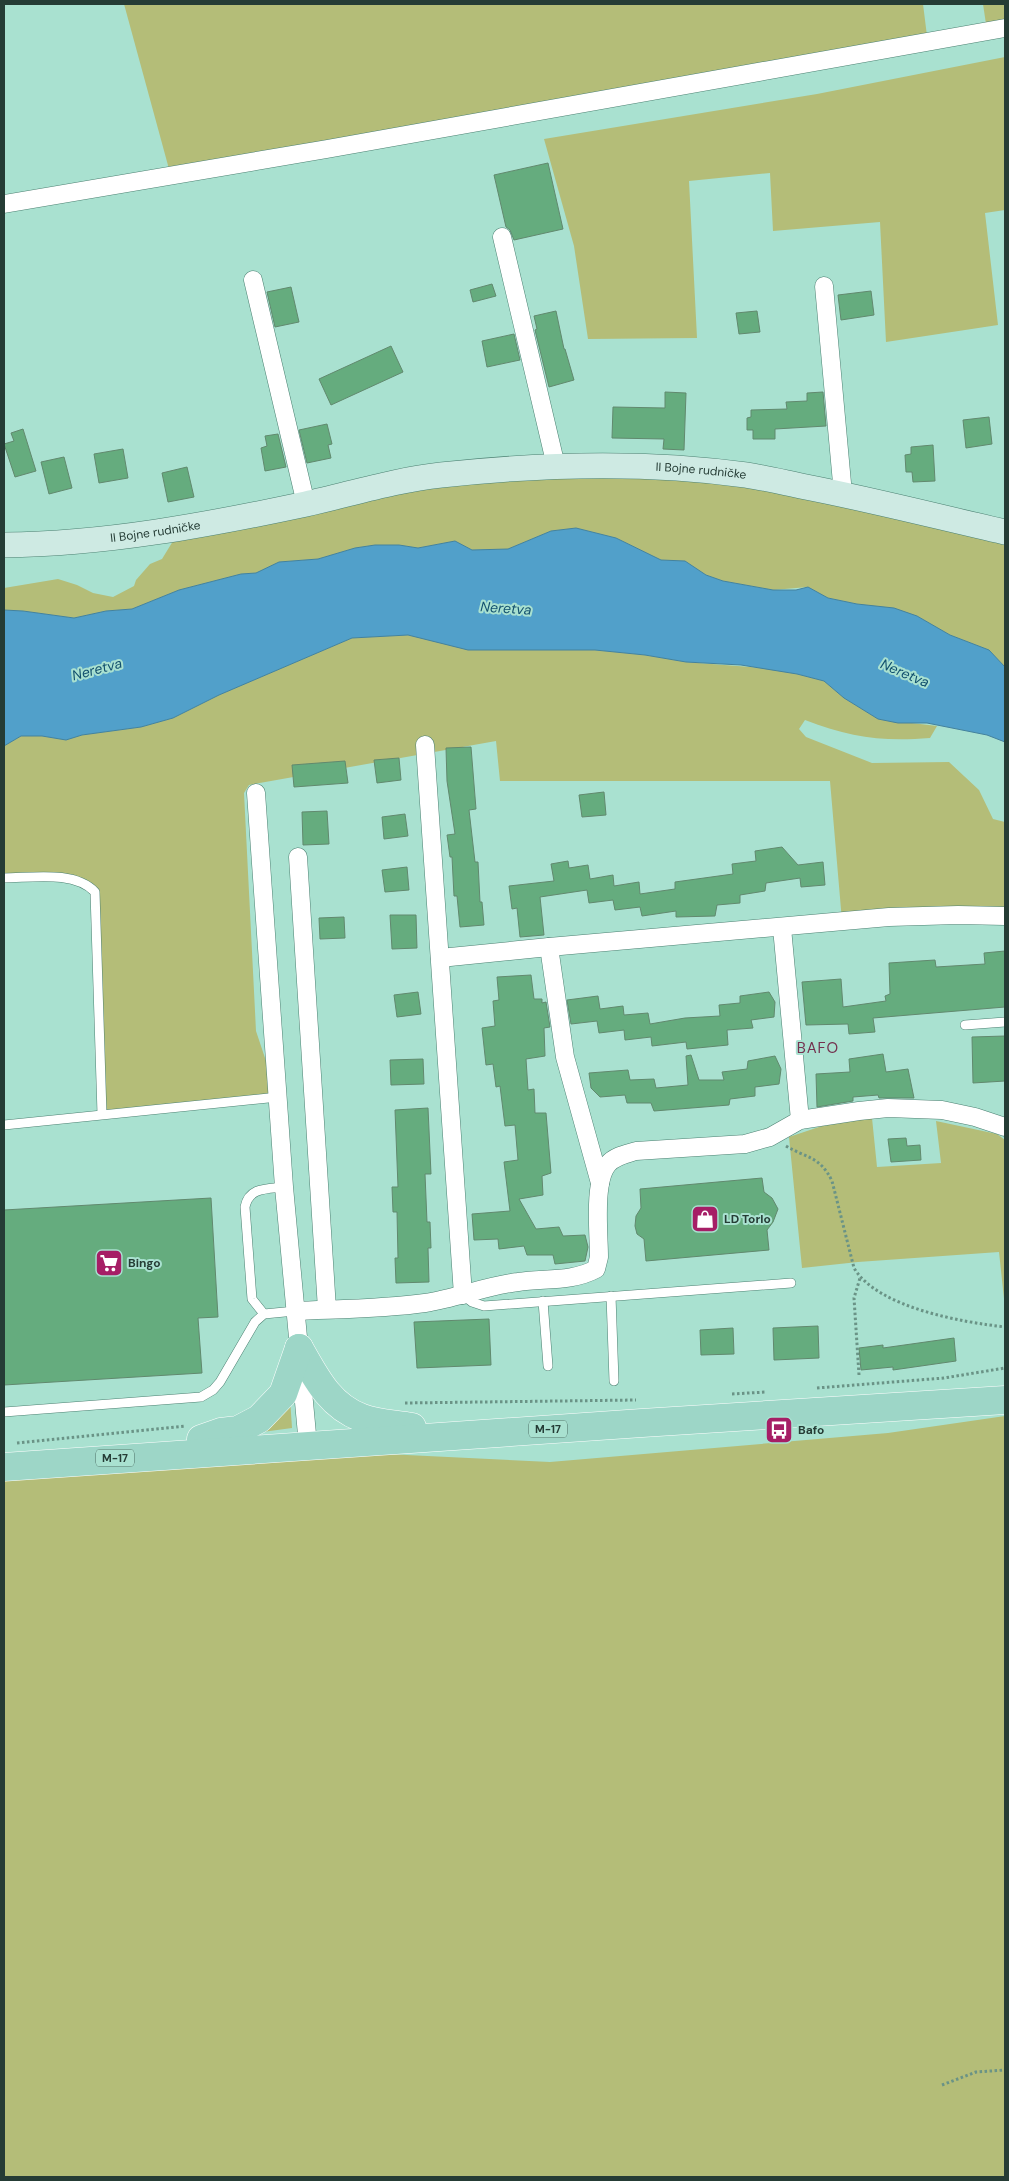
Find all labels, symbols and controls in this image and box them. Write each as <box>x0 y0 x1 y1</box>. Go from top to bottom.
street label: II Bojne rudničke <box>655 459 748 483</box>
street label: II Bojne rudničke <box>109 517 202 546</box>
water label: Neretva <box>480 597 532 619</box>
water label: Neretva <box>70 654 124 684</box>
water label: Neretva <box>878 655 932 691</box>
district label: BAFO <box>797 1038 839 1058</box>
shop icon: LD Torlo <box>690 1204 720 1234</box>
place label: LD Torlo <box>724 1211 771 1227</box>
supermarket icon: Bingo <box>94 1248 124 1278</box>
place label: Bingo <box>128 1255 161 1271</box>
bus stop icon: Bafo <box>764 1415 794 1445</box>
road number: M-17 <box>529 1420 567 1438</box>
place label: Bafo <box>798 1422 824 1438</box>
road number: M-17 <box>96 1450 134 1466</box>

